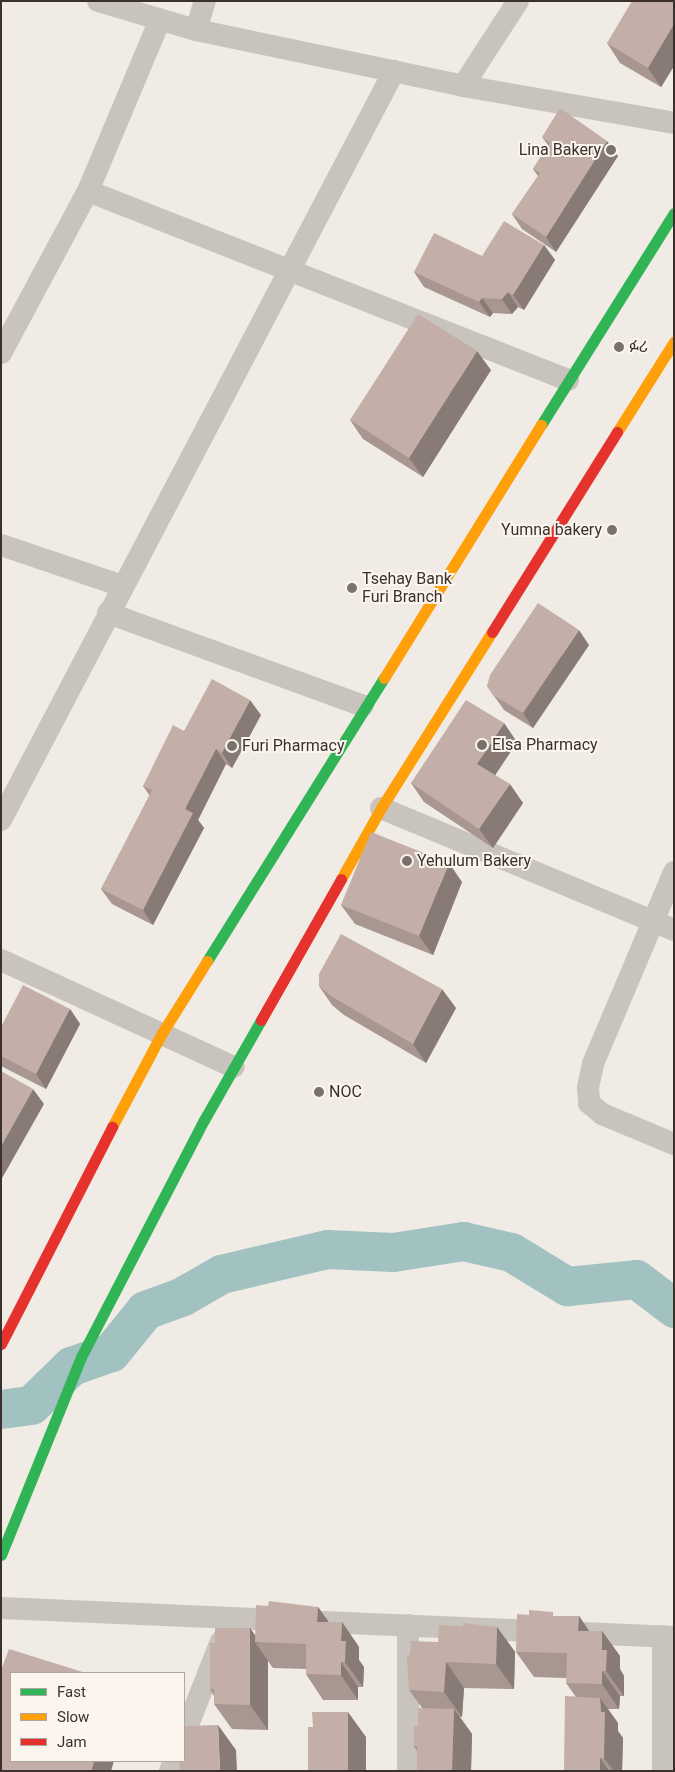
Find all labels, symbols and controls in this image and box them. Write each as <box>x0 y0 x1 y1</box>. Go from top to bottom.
place label: Lina Bakery <box>519 140 601 160</box>
marker: Lina Bakery <box>605 144 617 156</box>
place label: ፉሪ <box>629 337 648 357</box>
marker: ፉሪ <box>613 341 625 353</box>
place label: Yumna bakery <box>501 520 602 540</box>
marker: Yumna bakery <box>606 524 618 536</box>
place label: Tsehay Bank Furi Branch <box>362 569 452 607</box>
marker: Tsehay Bank Furi Branch <box>346 582 358 594</box>
place label: Elsa Pharmacy <box>492 735 598 755</box>
place label: Furi Pharmacy <box>242 736 344 756</box>
marker: Elsa Pharmacy <box>476 739 488 751</box>
marker: Furi Pharmacy <box>226 740 238 752</box>
place label: Yehulum Bakery <box>417 851 531 871</box>
marker: Yehulum Bakery <box>401 855 413 867</box>
place label: NOC <box>329 1082 362 1102</box>
marker: NOC <box>313 1086 325 1098</box>
legend <box>10 1672 185 1762</box>
text: Fast <box>57 1683 86 1701</box>
text: Slow <box>57 1708 89 1726</box>
text: Jam <box>57 1733 87 1751</box>

